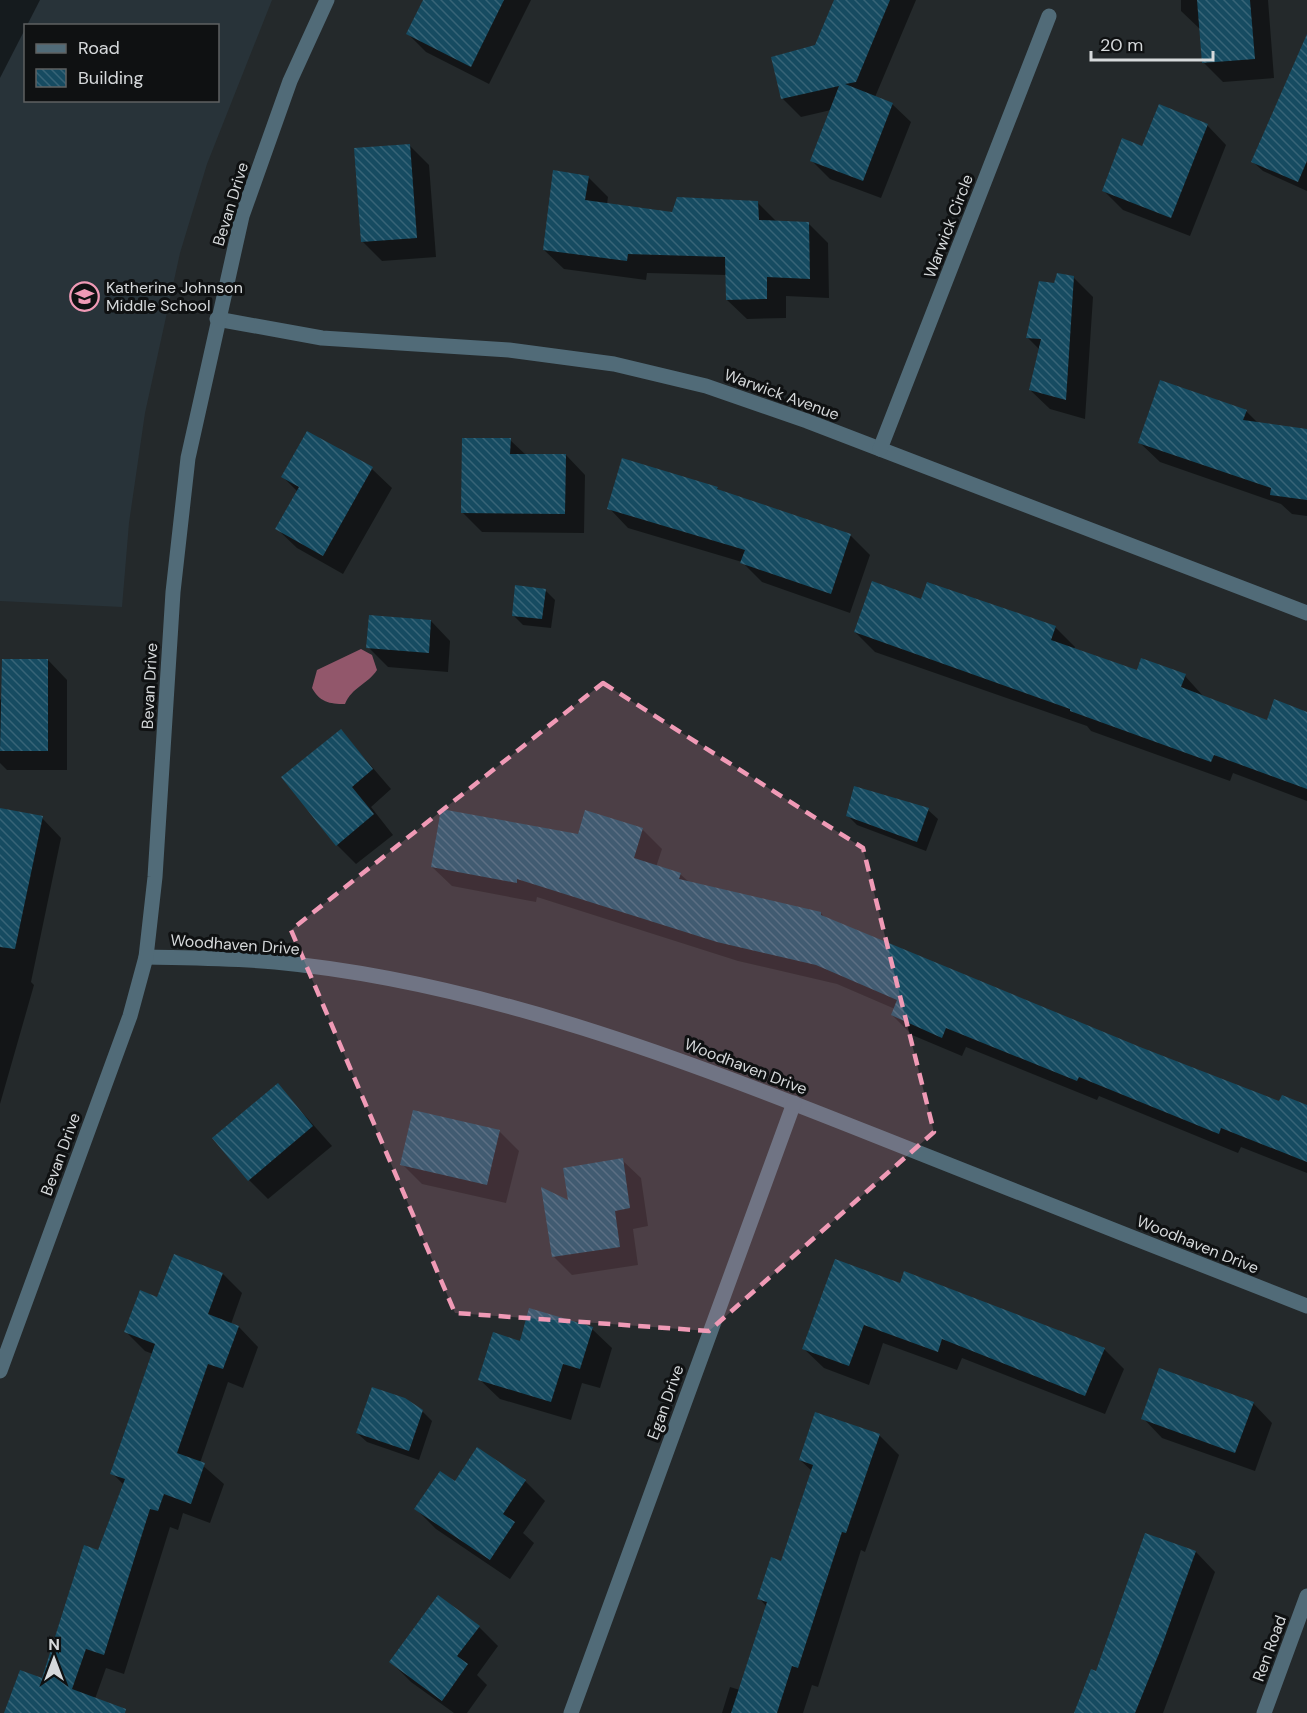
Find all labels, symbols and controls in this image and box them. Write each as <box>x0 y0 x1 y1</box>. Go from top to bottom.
legend <box>24 24 219 102</box>
scale bar <box>1091 24 1212 62</box>
text: 20 m <box>1100 33 1143 57</box>
text: Road <box>78 36 120 60</box>
text: Building <box>78 66 143 90</box>
street label: Bevan Drive <box>208 160 253 249</box>
street label: Warwick Circle <box>919 171 978 281</box>
place label: Katherine Johnson Middle School <box>106 277 243 316</box>
school or university icon: Katherine Johnson Middle School <box>69 280 101 312</box>
street label: Warwick Avenue <box>721 364 842 425</box>
street label: Bevan Drive <box>137 642 162 730</box>
street label: Woodhaven Drive <box>170 929 300 959</box>
street label: Woodhaven Drive <box>681 1033 810 1100</box>
street label: Bevan Drive <box>36 1110 85 1198</box>
street label: Woodhaven Drive <box>1134 1210 1262 1278</box>
street label: Egan Drive <box>642 1362 689 1442</box>
street label: Ren Road <box>1248 1612 1291 1684</box>
north arrow <box>24 1629 84 1689</box>
text: N <box>48 1634 60 1655</box>

